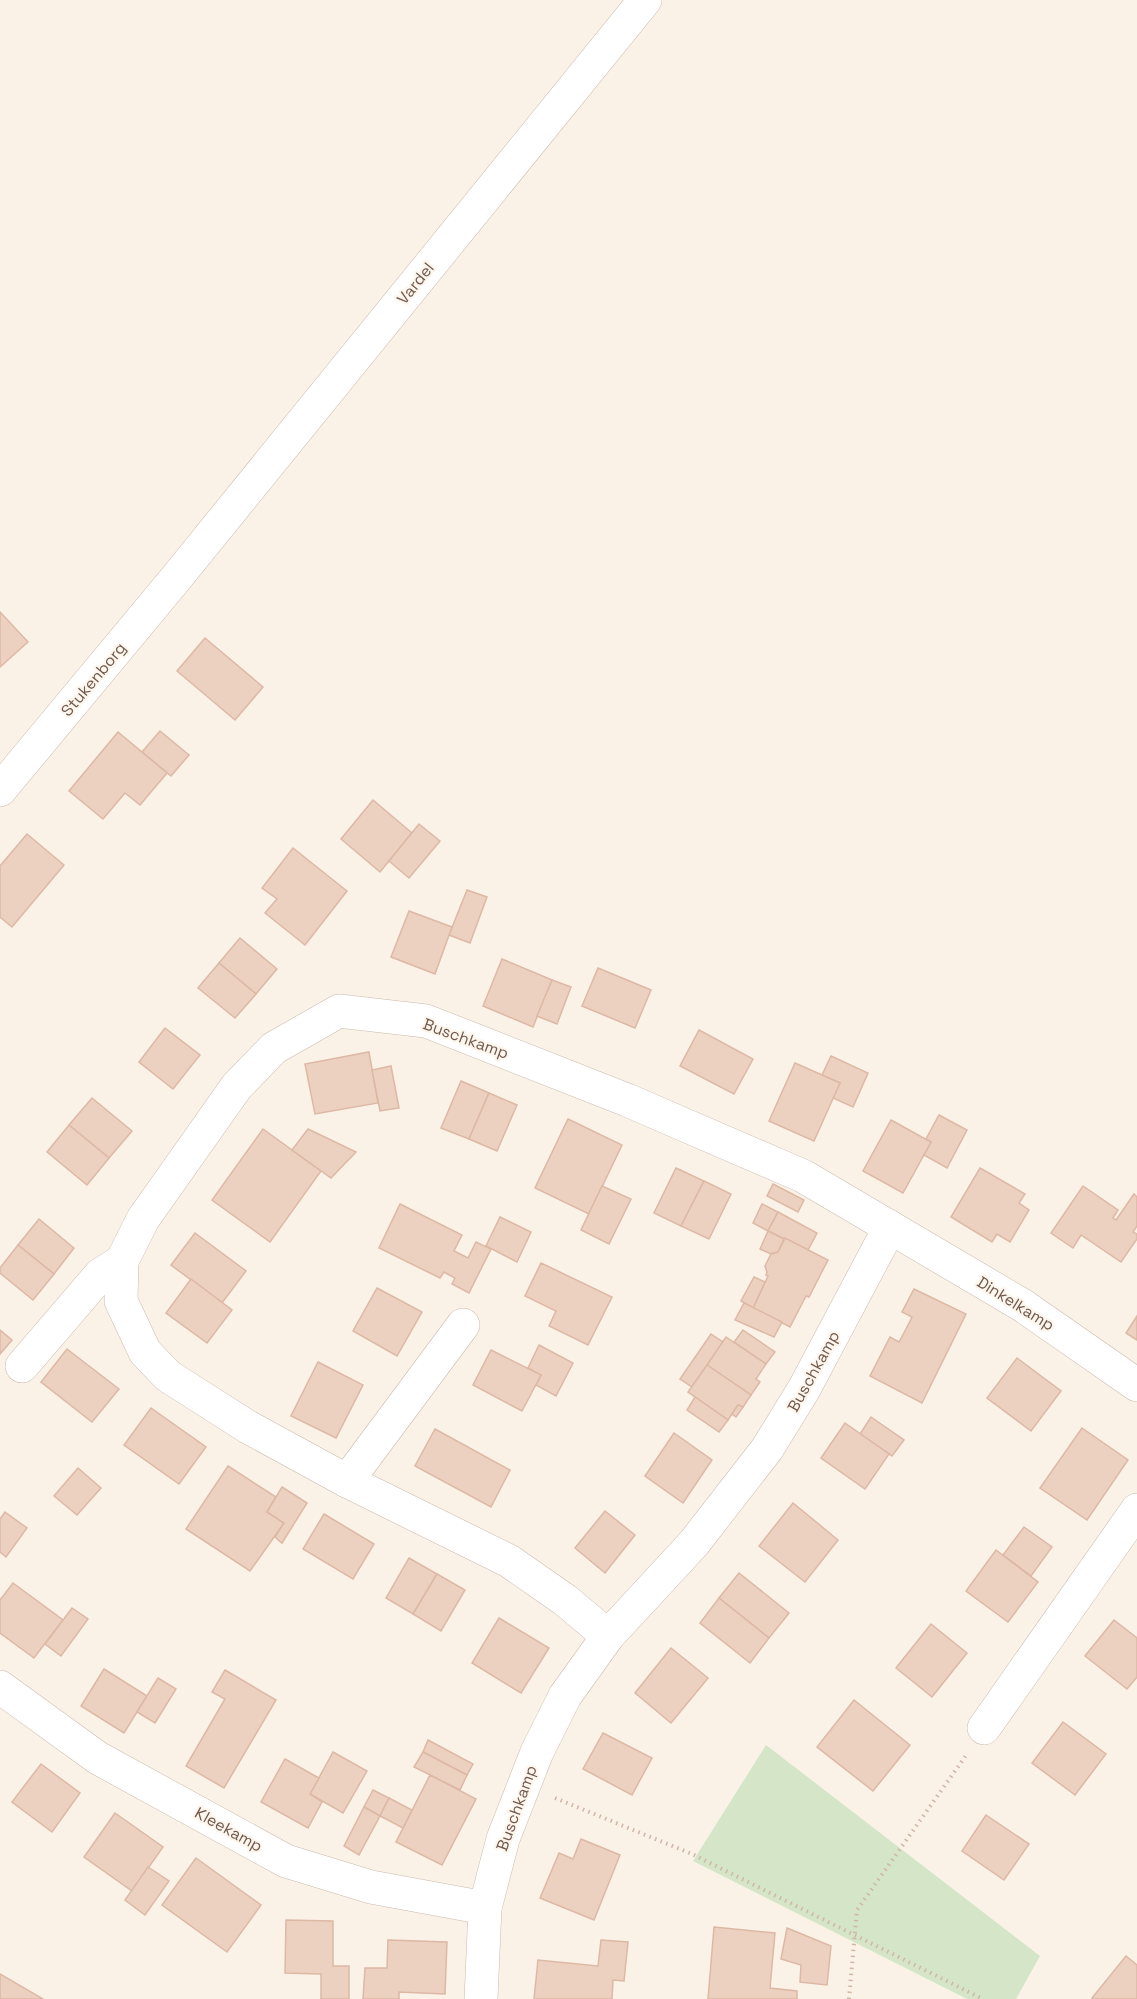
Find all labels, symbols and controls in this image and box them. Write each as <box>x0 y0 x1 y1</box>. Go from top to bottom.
street label: Vardel <box>392 258 439 309</box>
street label: Stukenborg <box>56 638 131 721</box>
street label: Buschkamp <box>420 1013 512 1064</box>
street label: Dinkelkamp <box>973 1271 1058 1336</box>
street label: Buschkamp <box>782 1327 844 1416</box>
street label: Buschkamp <box>491 1762 542 1854</box>
street label: Kleekamp <box>191 1802 266 1857</box>

